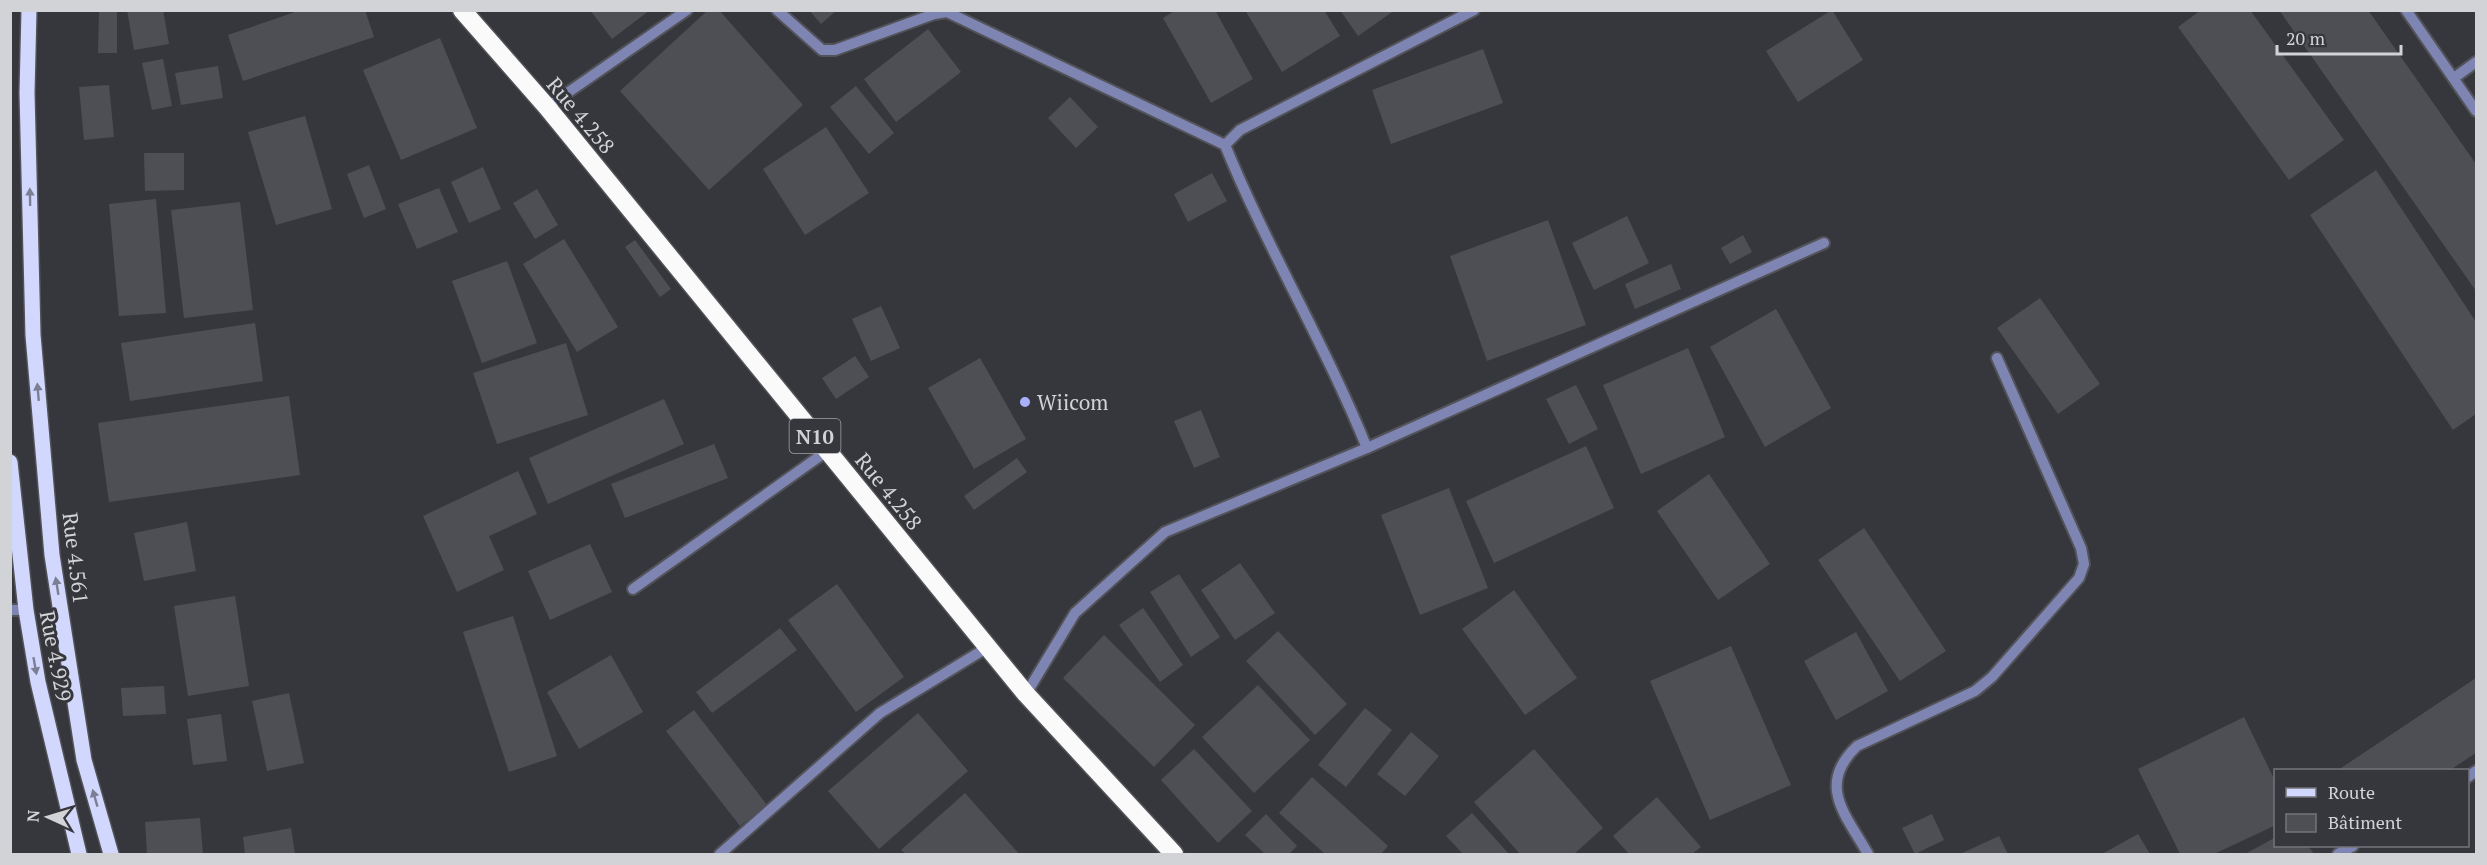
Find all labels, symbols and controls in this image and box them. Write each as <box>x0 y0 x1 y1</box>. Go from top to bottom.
scale bar <box>2277 18 2402 56</box>
text: 20 m <box>2286 26 2326 50</box>
street label: Rue 4.258 <box>541 71 621 159</box>
one-way arrow <box>25 188 35 207</box>
one-way arrow <box>33 382 43 401</box>
place label: Wiicom <box>1037 388 1108 416</box>
marker: Wiicom <box>1018 395 1032 409</box>
road number: N10 <box>790 419 840 453</box>
street label: Rue 4.258 <box>849 447 929 535</box>
street label: Rue 4.561 <box>57 511 95 605</box>
one-way arrow <box>52 576 61 595</box>
street label: Rue 4.929 <box>34 608 78 704</box>
one-way arrow <box>31 657 40 676</box>
legend <box>2274 769 2469 847</box>
text: Route <box>2328 780 2375 804</box>
north arrow <box>18 787 78 847</box>
one-way arrow <box>90 789 99 807</box>
text: N <box>22 809 44 823</box>
text: Bâtiment <box>2328 810 2403 834</box>

